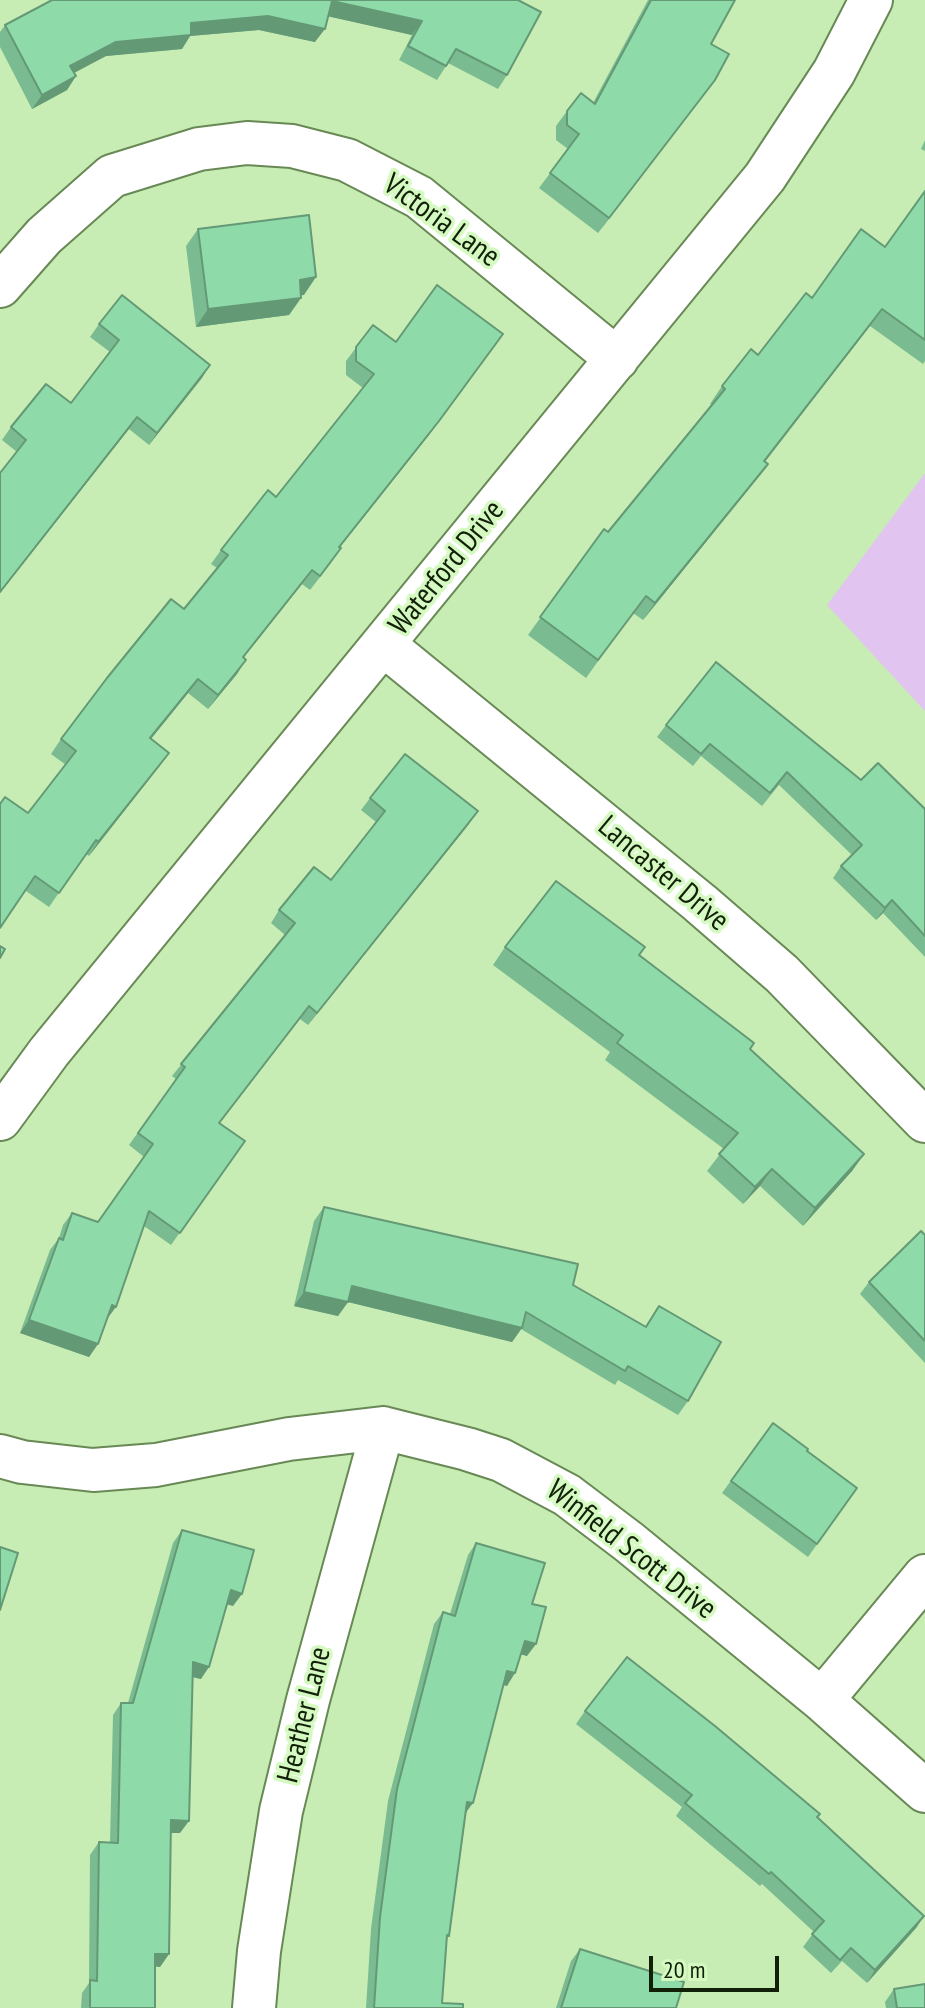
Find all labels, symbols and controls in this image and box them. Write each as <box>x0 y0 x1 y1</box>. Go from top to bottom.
street label: Victoria Lane <box>376 167 506 275</box>
street label: Waterford Drive <box>382 494 512 642</box>
street label: Lancaster Drive <box>590 809 736 939</box>
street label: Winfield Scott Drive <box>539 1473 723 1627</box>
street label: Heather Lane <box>271 1643 339 1787</box>
scale bar <box>653 1940 783 1990</box>
text: 20 m <box>663 1954 705 1985</box>

